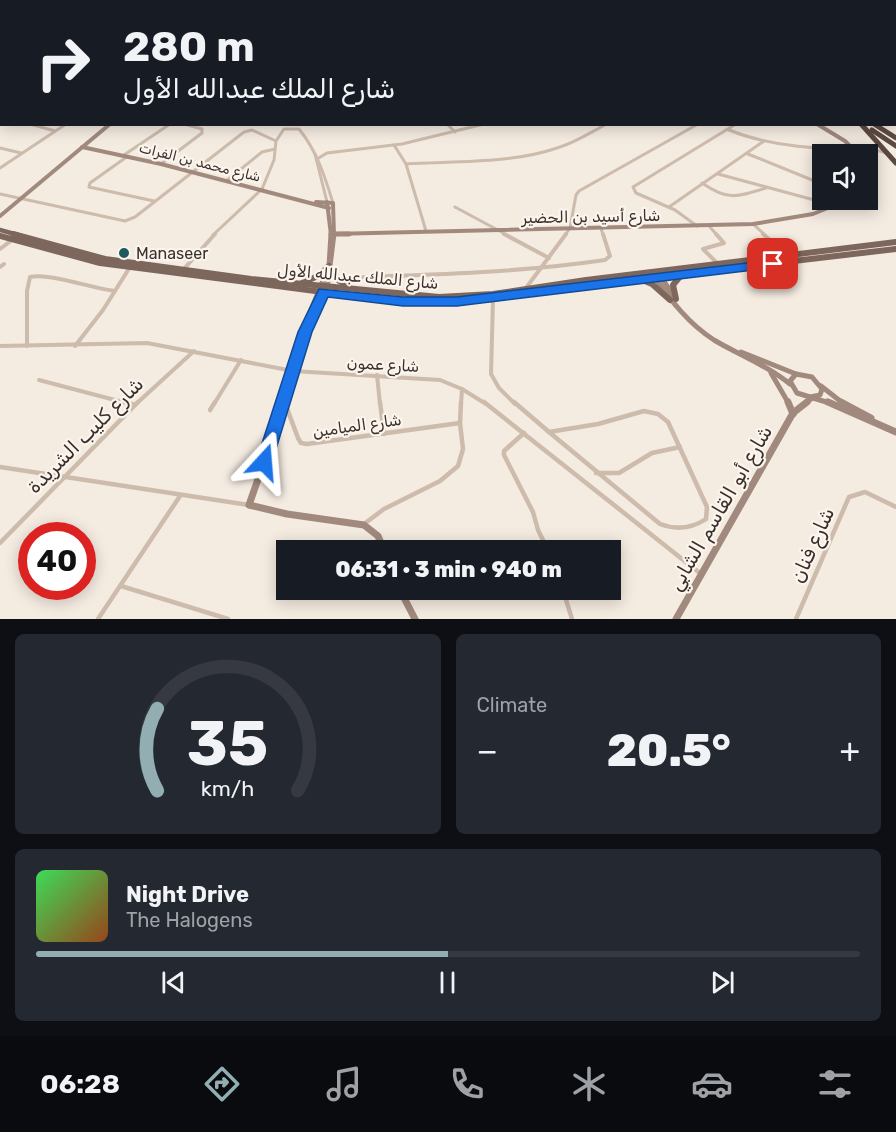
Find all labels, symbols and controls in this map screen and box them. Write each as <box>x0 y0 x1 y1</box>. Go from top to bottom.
text: 280 m <box>123 22 255 72</box>
icon: right <box>24 24 102 102</box>
text: شارع الملك عبدالله الأول <box>123 73 395 105</box>
street label: شارع محمد بن الفرات <box>137 139 262 188</box>
map controls <box>812 144 878 210</box>
button: sound <box>812 144 878 210</box>
street label: شارع أسيد بن الحضير <box>520 206 661 229</box>
pin <box>747 238 798 289</box>
place label: Manaseer <box>136 244 208 263</box>
marker: Manaseer <box>117 246 131 260</box>
icon: arrive <box>756 247 789 280</box>
street label: شارع الملك عبدالله الأول <box>277 260 439 295</box>
street label: شارع عمون <box>346 353 420 378</box>
street label: شارع كليب الشريدة <box>22 372 150 500</box>
street label: شارع الميامين <box>311 410 403 443</box>
street label: شارع أبو القاسم الشابي <box>663 421 780 597</box>
position arrow <box>232 430 296 494</box>
street label: شارع فنان <box>785 504 841 587</box>
speed limit sign: 40 <box>18 522 96 600</box>
text: 06:31 · 3 min · 940 m <box>335 556 562 583</box>
text: Climate <box>477 693 547 717</box>
text: 35 <box>187 707 268 781</box>
text: 20.5° <box>607 724 731 777</box>
text: − <box>477 731 498 770</box>
text: + <box>839 731 860 770</box>
text: km/h <box>201 776 255 801</box>
text: Night Drive <box>126 881 249 908</box>
text: The Halogens <box>126 908 253 932</box>
icon: previous <box>157 966 190 999</box>
icon: pause <box>431 966 464 999</box>
icon: next <box>706 966 739 999</box>
icon: directions <box>201 1063 243 1105</box>
icon: music <box>323 1063 365 1105</box>
icon: phone <box>446 1063 488 1105</box>
icon: climate <box>568 1063 610 1105</box>
icon: car <box>691 1063 733 1105</box>
icon: filters <box>814 1063 856 1105</box>
text: 06:28 <box>40 1068 120 1100</box>

